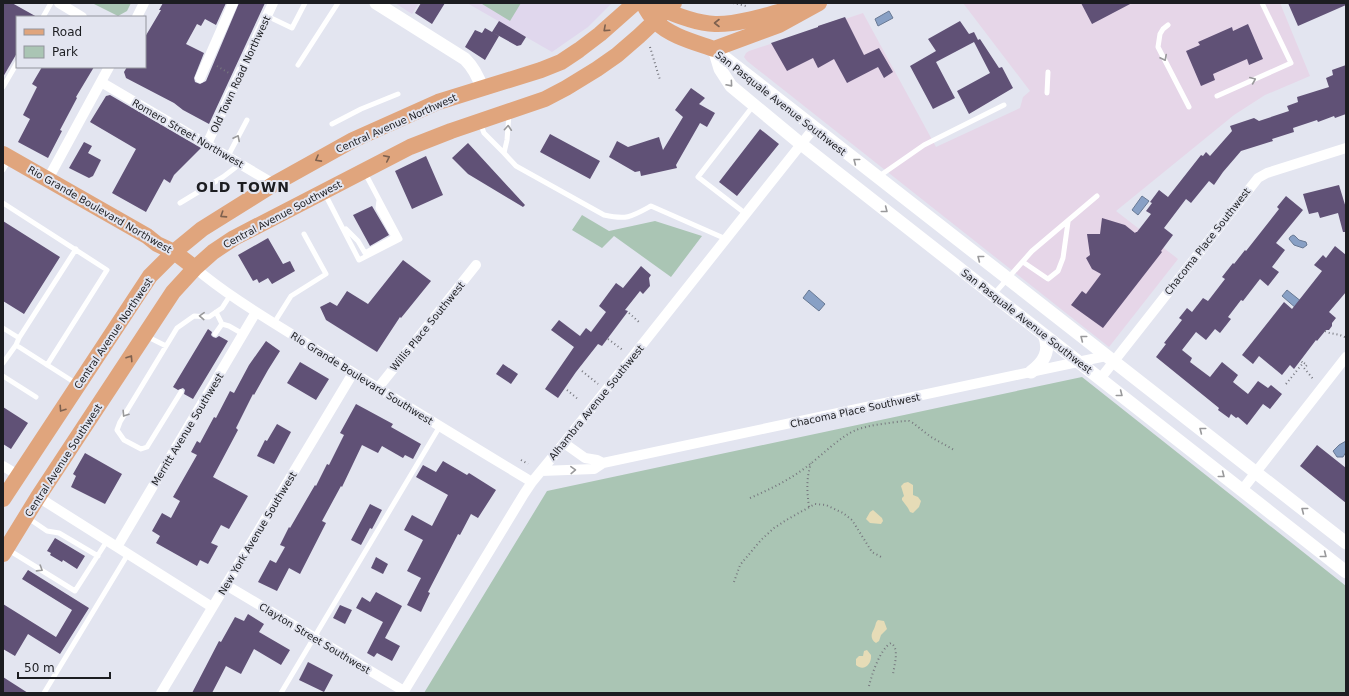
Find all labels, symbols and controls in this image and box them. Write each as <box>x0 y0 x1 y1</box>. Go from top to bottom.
street label: Old Town Road Northwest <box>208 14 273 135</box>
legend <box>16 16 146 68</box>
one-way arrow <box>714 19 720 27</box>
one-way arrow <box>603 24 611 32</box>
text: Road <box>52 25 82 39</box>
text: Park <box>52 45 78 59</box>
street label: San Pasquale Avenue Southwest <box>713 49 848 158</box>
one-way arrow <box>1159 54 1167 62</box>
one-way arrow <box>1248 77 1256 85</box>
one-way arrow <box>726 79 733 87</box>
street label: Central Avenue Northwest <box>334 92 459 155</box>
street label: Romero Street Northwest <box>130 97 245 170</box>
one-way arrow <box>503 125 512 131</box>
one-way arrow <box>232 135 240 142</box>
one-way arrow <box>315 154 323 162</box>
one-way arrow <box>382 156 390 163</box>
one-way arrow <box>853 158 860 165</box>
street label: Rio Grande Boulevard Northwest <box>26 164 174 255</box>
street label: Central Avenue Southwest <box>221 178 343 250</box>
district label: OLD TOWN <box>196 179 290 195</box>
street label: Chacoma Place Southwest <box>1162 186 1253 297</box>
one-way arrow <box>881 205 888 212</box>
one-way arrow <box>220 211 227 218</box>
one-way arrow <box>978 255 985 262</box>
street label: San Pasquale Avenue Southwest <box>959 267 1094 376</box>
street label: Central Avenue Northwest <box>72 276 155 391</box>
street label: Willis Place Southwest <box>388 279 467 373</box>
one-way arrow <box>199 312 205 321</box>
street label: Rio Grande Boulevard Southwest <box>289 330 435 427</box>
one-way arrow <box>1080 335 1087 342</box>
street label: Alhambra Avenue Southwest <box>547 343 646 462</box>
one-way arrow <box>125 355 132 362</box>
street label: Merritt Avenue Southwest <box>149 371 226 488</box>
one-way arrow <box>1115 390 1122 397</box>
street label: Chacoma Place Southwest <box>789 391 921 430</box>
street label: Central Avenue Southwest <box>23 402 104 519</box>
one-way arrow <box>60 404 67 411</box>
one-way arrow <box>122 410 129 417</box>
one-way arrow <box>1199 428 1206 435</box>
one-way arrow <box>570 466 576 474</box>
street label: New York Avenue Southwest <box>216 470 299 597</box>
one-way arrow <box>1218 470 1225 477</box>
one-way arrow <box>1302 508 1309 515</box>
one-way arrow <box>1320 550 1327 557</box>
one-way arrow <box>36 564 43 572</box>
street label: Clayton Street Southwest <box>257 601 372 676</box>
scale bar <box>18 654 110 680</box>
text: 50 m <box>24 661 55 675</box>

